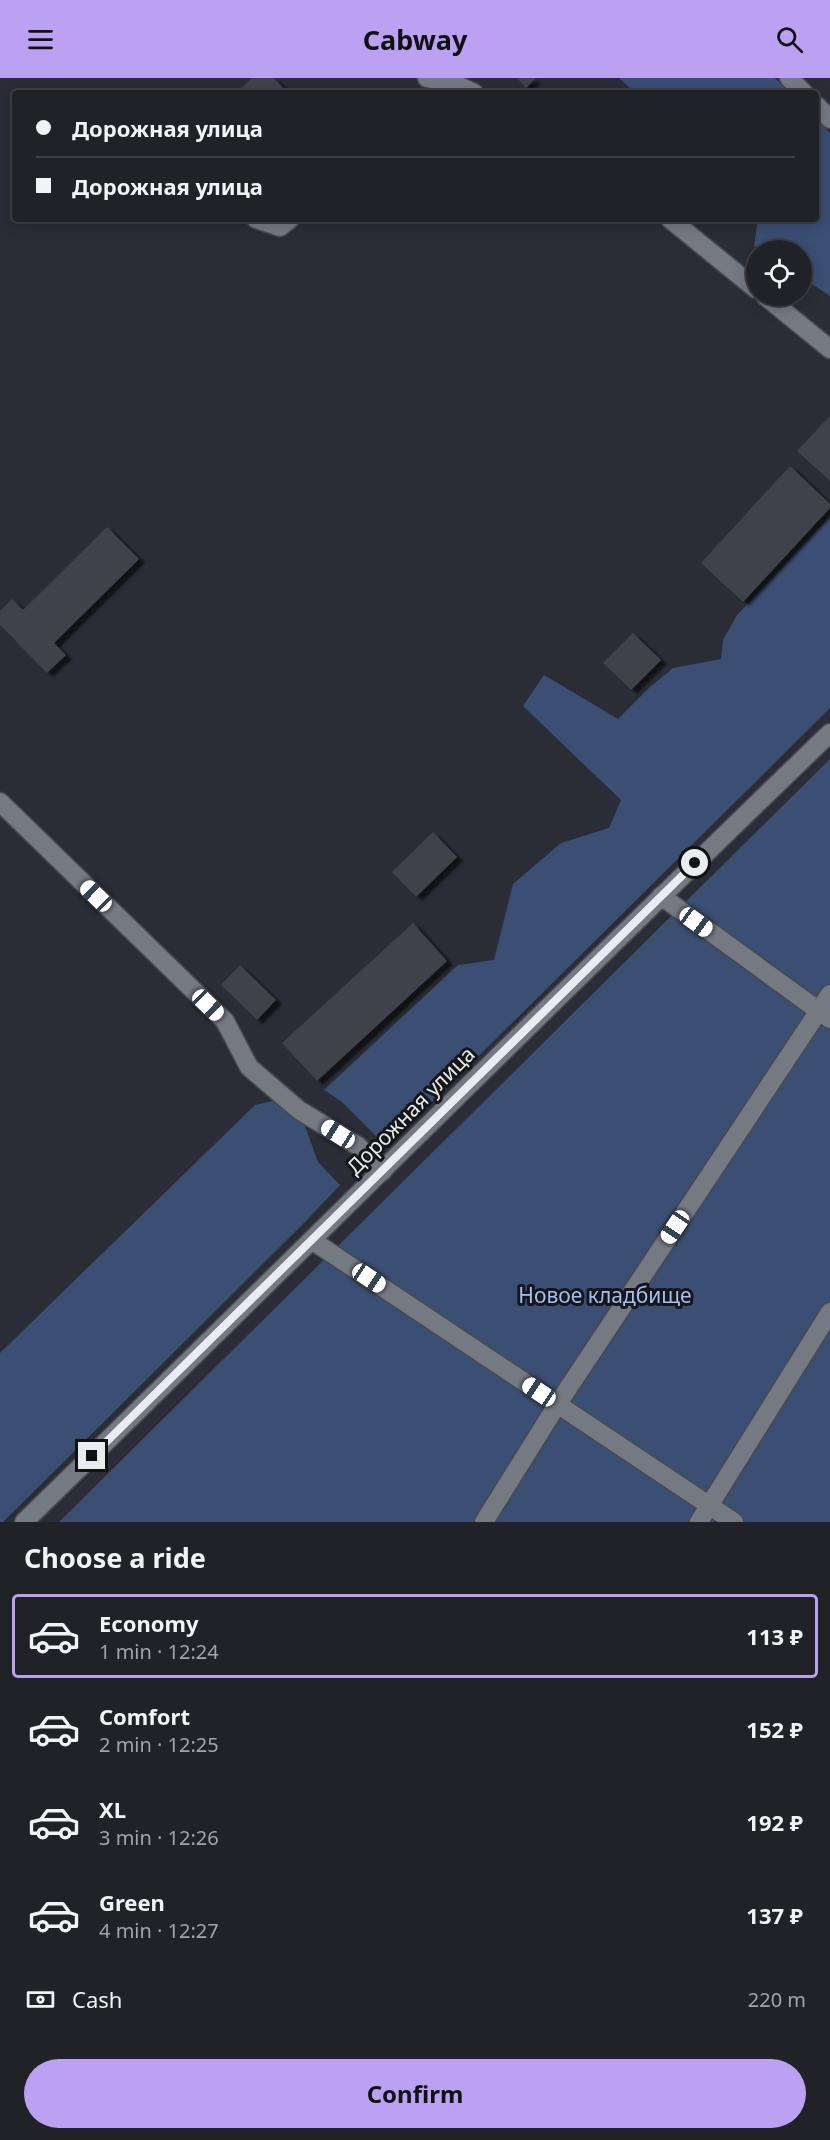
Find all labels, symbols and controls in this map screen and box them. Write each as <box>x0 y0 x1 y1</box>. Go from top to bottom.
text: Cabway <box>363 21 467 58</box>
icon: menu <box>24 23 57 56</box>
icon: search <box>773 23 806 56</box>
text: Дорожная улица <box>72 113 263 143</box>
text: Дорожная улица <box>72 171 263 201</box>
map controls <box>746 240 812 306</box>
button: locate <box>746 240 812 306</box>
route start <box>681 849 708 876</box>
car <box>77 877 115 915</box>
car <box>676 904 716 940</box>
car <box>189 986 227 1024</box>
street label: Дорожная улица <box>340 1040 480 1180</box>
car <box>318 1117 358 1151</box>
car <box>657 1207 693 1247</box>
car <box>349 1260 389 1296</box>
park label: Новое кладбище <box>518 1281 692 1309</box>
car <box>519 1374 559 1410</box>
route end <box>78 1442 105 1469</box>
text: Choose a ride <box>24 1539 206 1576</box>
text: Economy <box>99 1608 198 1638</box>
icon: car <box>27 1609 81 1663</box>
text: 113 ₽ <box>746 1621 803 1651</box>
text: 1 min · 12:24 <box>99 1638 219 1665</box>
text: Comfort <box>99 1701 190 1731</box>
icon: car <box>27 1702 81 1756</box>
text: 152 ₽ <box>746 1714 803 1744</box>
text: 2 min · 12:25 <box>99 1731 219 1758</box>
text: XL <box>99 1794 126 1824</box>
icon: car <box>27 1795 81 1849</box>
text: 192 ₽ <box>746 1807 803 1837</box>
text: 3 min · 12:26 <box>99 1824 219 1851</box>
text: Green <box>99 1887 165 1917</box>
icon: car <box>27 1888 81 1942</box>
text: 137 ₽ <box>746 1900 803 1930</box>
text: 4 min · 12:27 <box>99 1917 219 1944</box>
icon: cash <box>24 1983 57 2016</box>
text: Cash <box>72 1984 122 2014</box>
text: 220 m <box>748 1986 806 2013</box>
button: Confirm <box>24 2059 806 2128</box>

